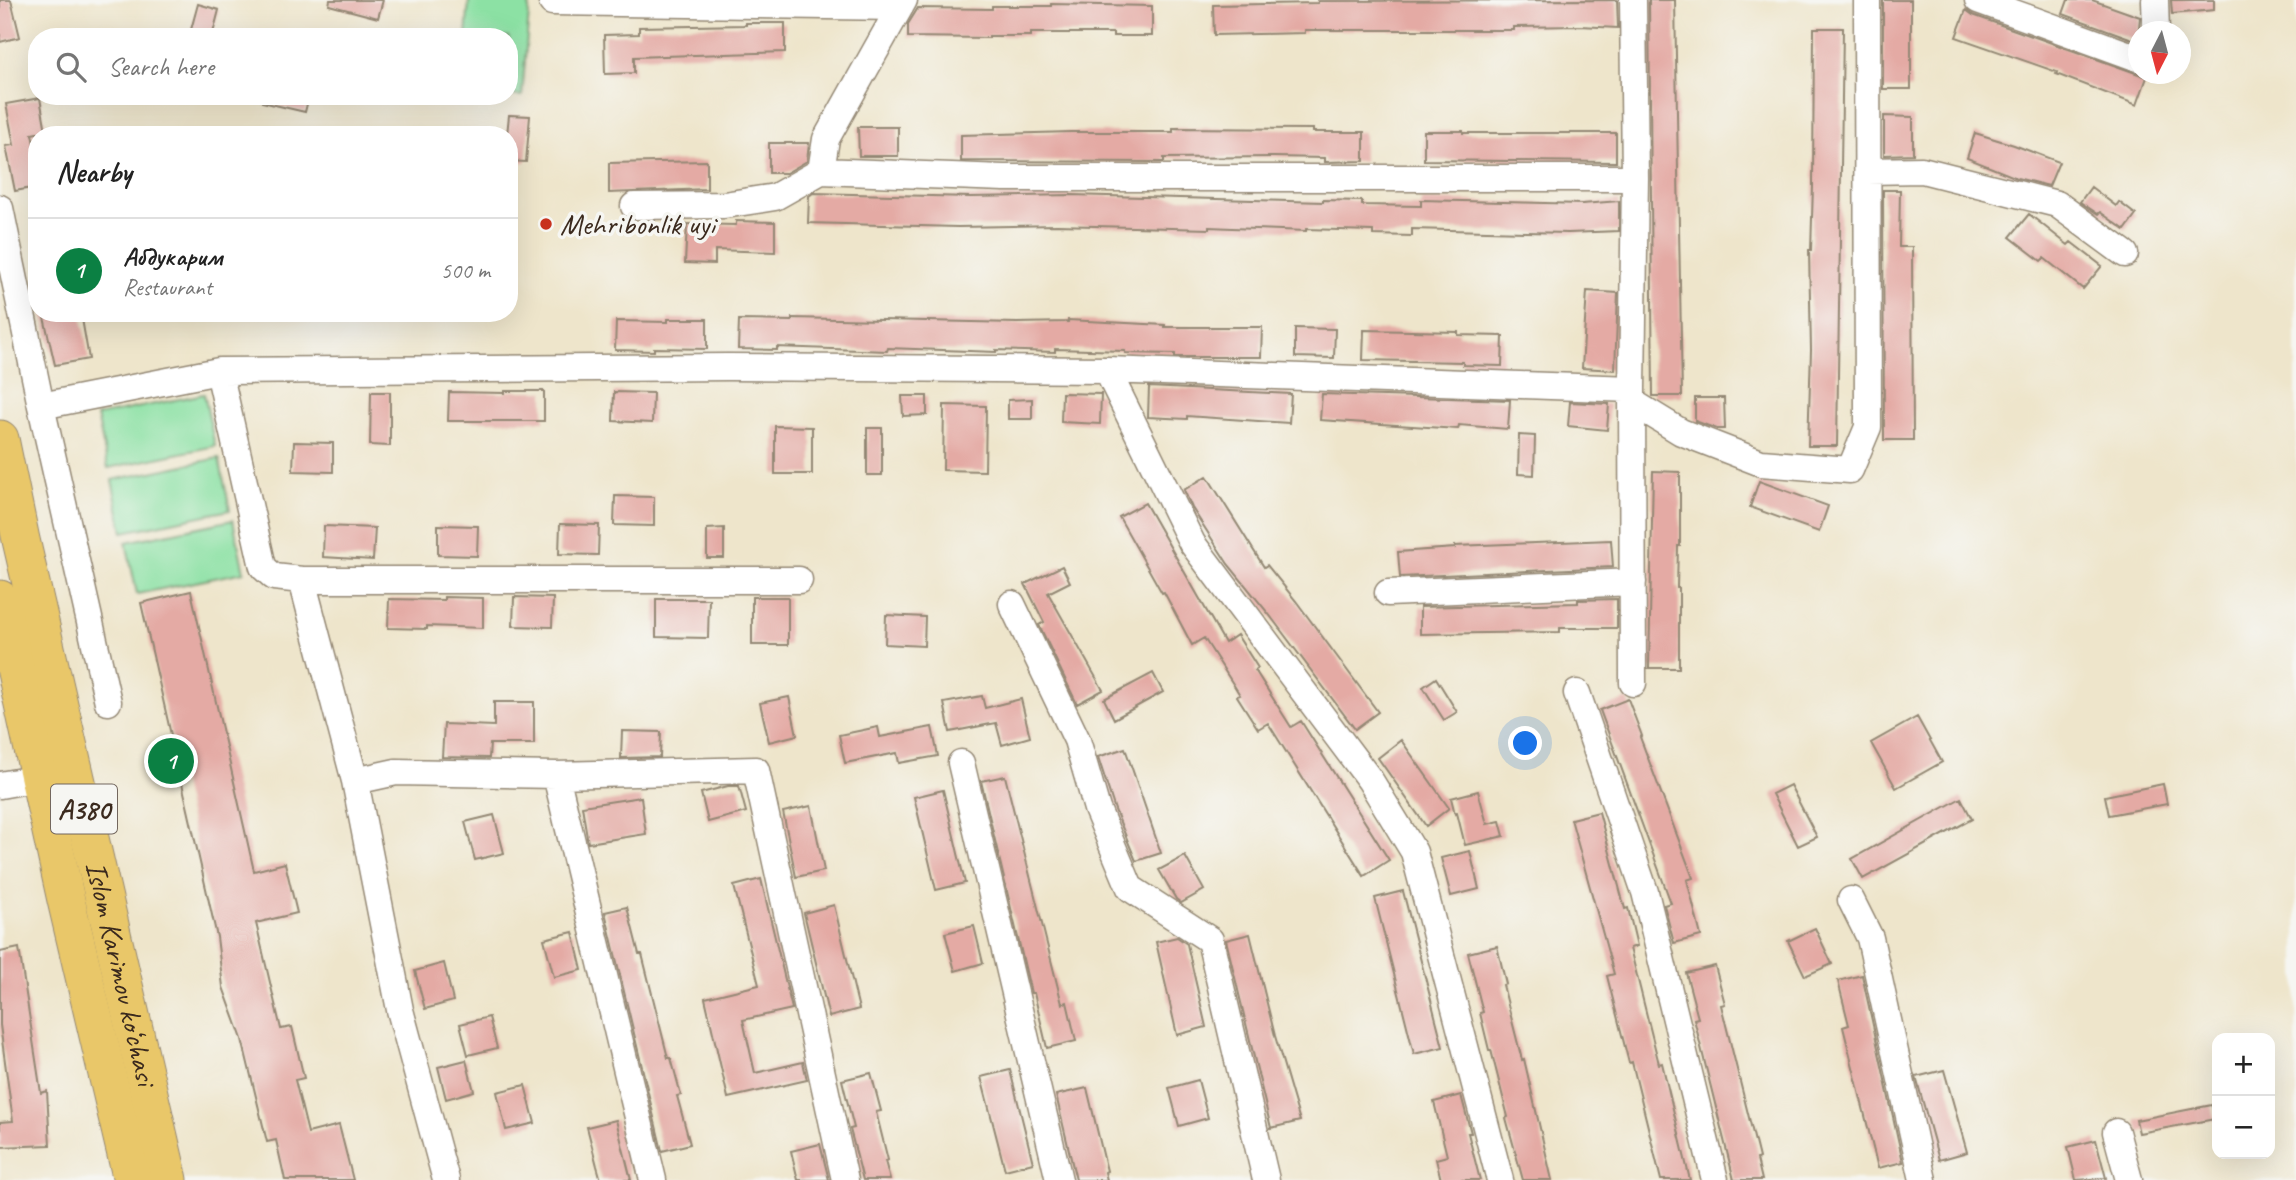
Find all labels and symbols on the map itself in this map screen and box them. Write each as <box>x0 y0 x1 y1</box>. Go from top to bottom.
north arrow <box>2128 21 2191 84</box>
place label: Mehribonlik uyi <box>560 205 718 243</box>
marker: Mehribonlik uyi <box>538 216 554 232</box>
your location <box>1508 726 1542 760</box>
pin: 1 <box>148 735 194 787</box>
road number: A380 <box>51 784 117 834</box>
street label: Islom Karimov ko‘chasi <box>77 858 166 1092</box>

